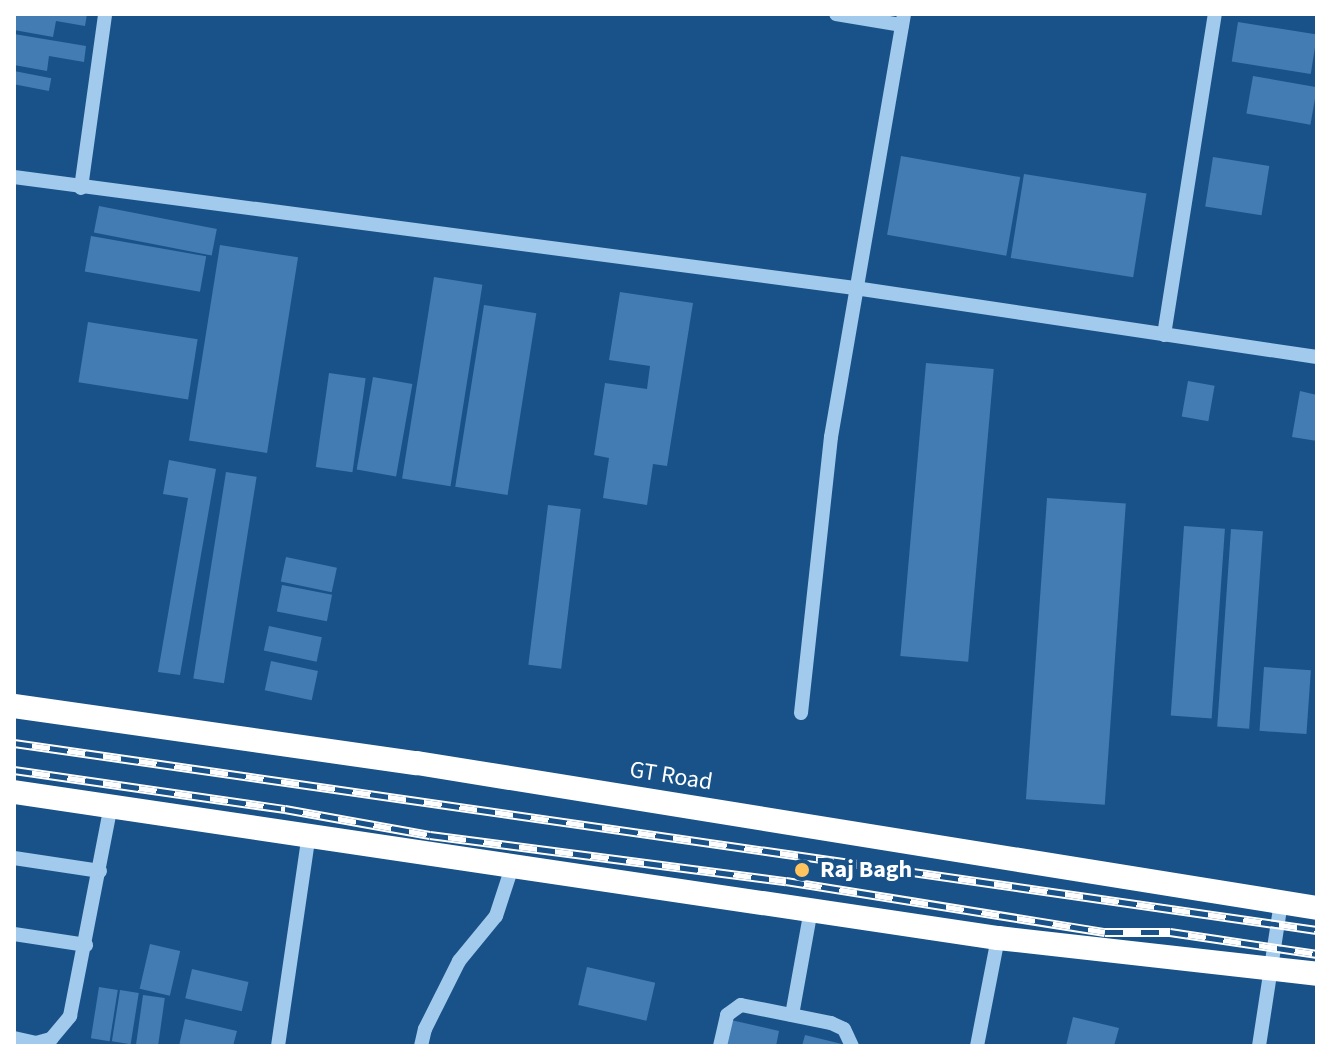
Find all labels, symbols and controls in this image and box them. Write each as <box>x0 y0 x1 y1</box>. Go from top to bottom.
street label: GT Road <box>628 755 714 797</box>
place label: Raj Bagh <box>820 856 912 884</box>
marker: Raj Bagh <box>791 859 813 881</box>

